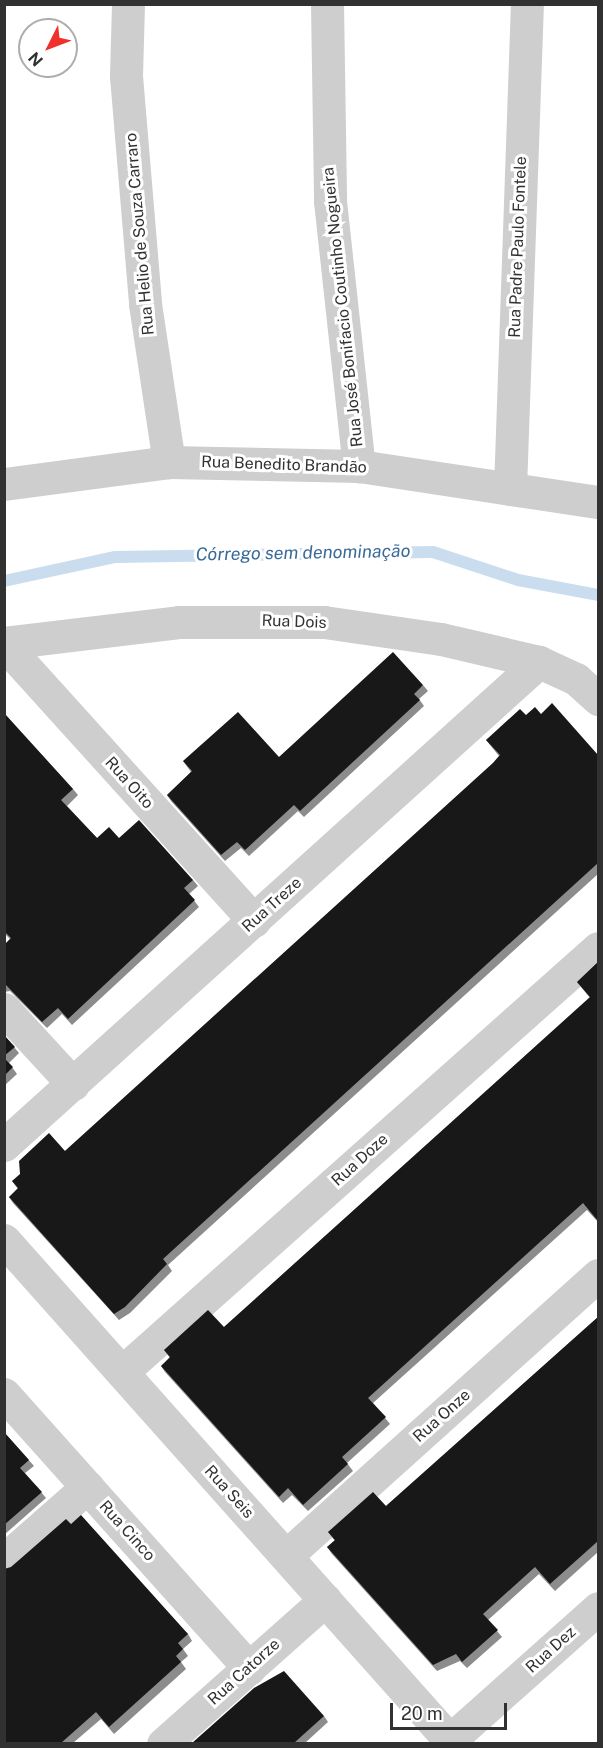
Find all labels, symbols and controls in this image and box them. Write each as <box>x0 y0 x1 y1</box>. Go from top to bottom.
north arrow <box>18 18 78 78</box>
text: N <box>24 48 47 70</box>
street label: Rua Helio de Souza Carraro <box>122 132 158 336</box>
street label: Rua Padre Paulo Fontele <box>505 156 531 338</box>
street label: Rua José Bonifacio Coutinho Nogueira <box>319 166 367 448</box>
street label: Rua Benedito Brandão <box>201 453 367 477</box>
water label: Córrego sem denominação <box>195 540 411 566</box>
street label: Rua Dois <box>261 611 327 633</box>
street label: Rua Oito <box>101 753 157 813</box>
street label: Rua Treze <box>238 873 306 937</box>
street label: Rua Doze <box>328 1130 392 1190</box>
street label: Rua Onze <box>409 1385 475 1447</box>
street label: Rua Seis <box>200 1462 258 1522</box>
street label: Rua Cinco <box>95 1497 159 1565</box>
street label: Rua Dez <box>522 1623 580 1677</box>
street label: Rua Catorze <box>204 1635 284 1709</box>
scale bar <box>393 1691 510 1729</box>
text: 20 m <box>401 1703 443 1724</box>

